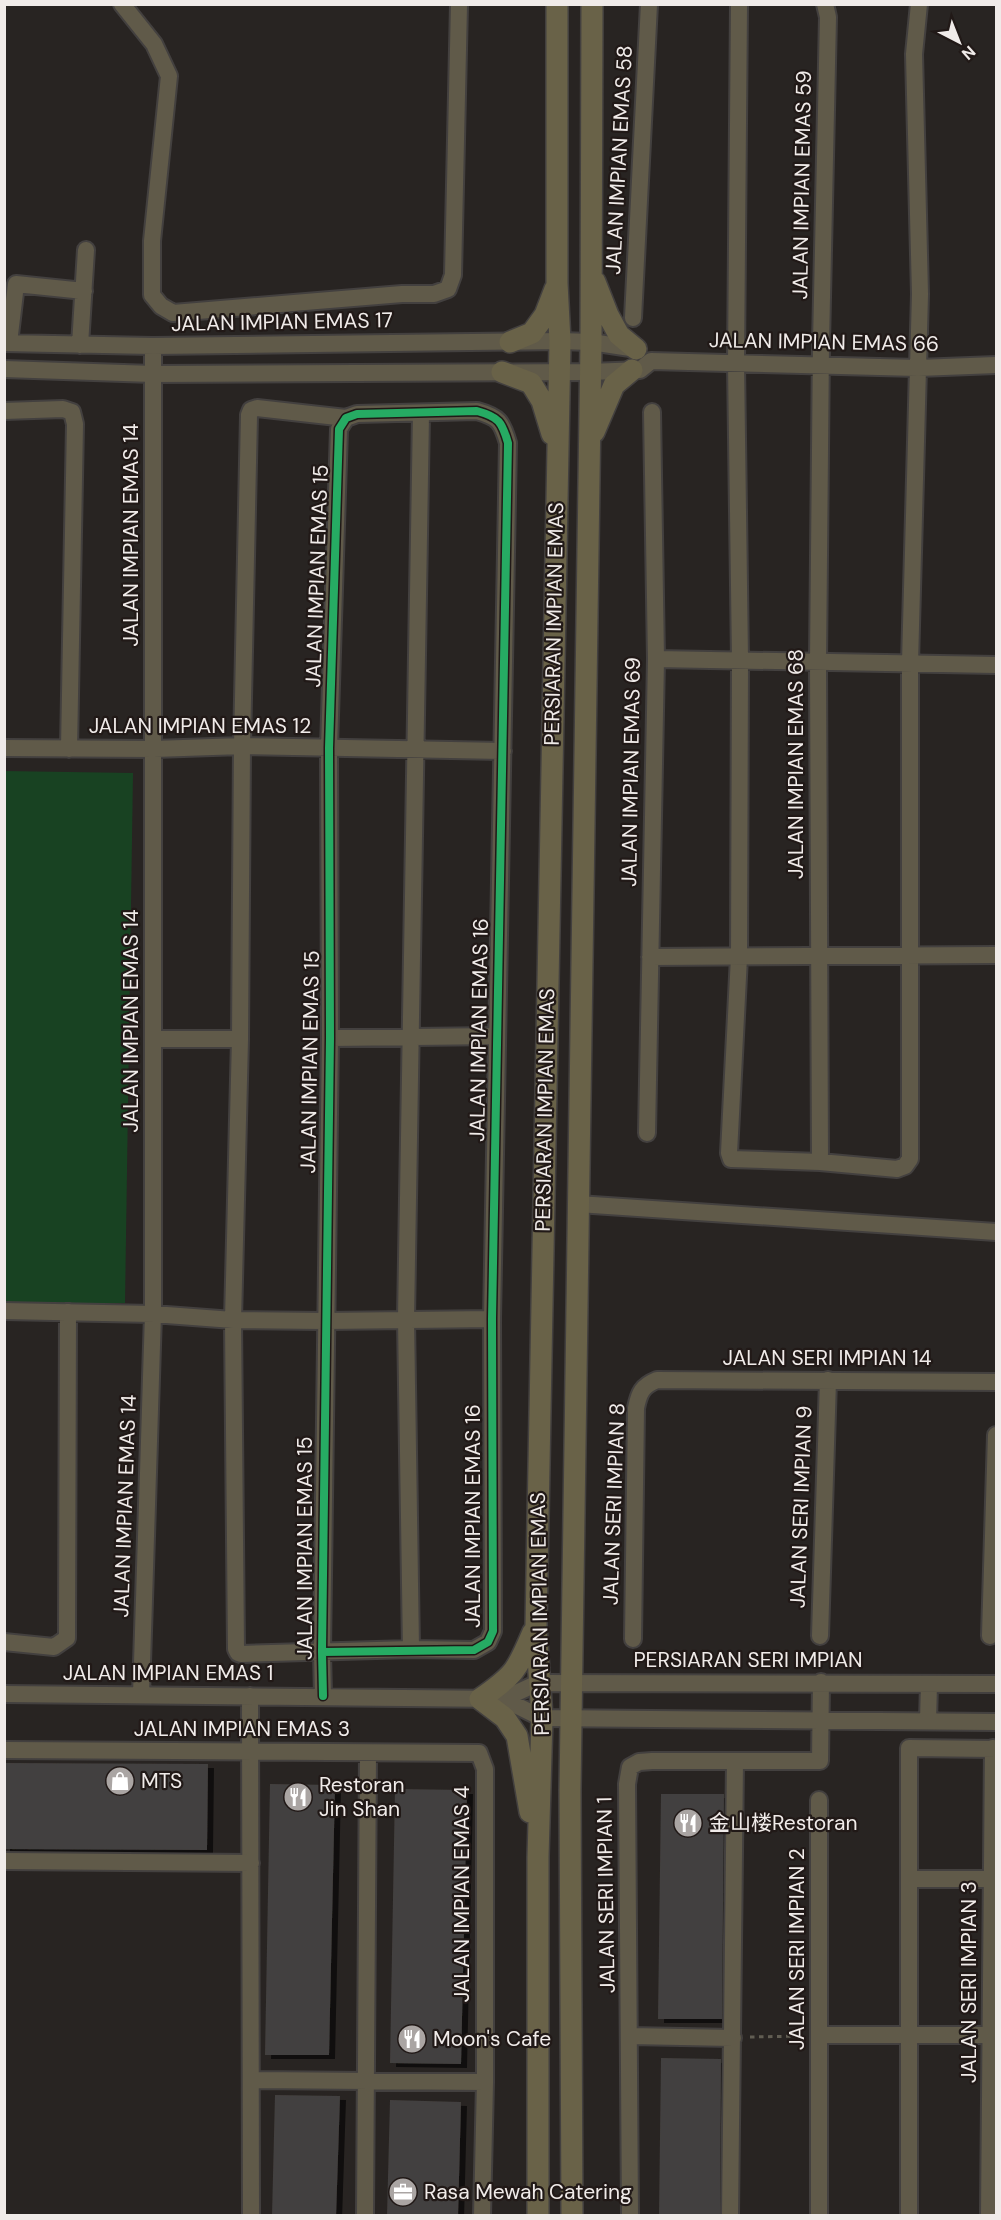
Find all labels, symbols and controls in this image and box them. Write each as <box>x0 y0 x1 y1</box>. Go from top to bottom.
north arrow <box>929 12 989 72</box>
text: N <box>957 41 980 64</box>
street label: JALAN IMPIAN EMAS 58 <box>599 45 639 275</box>
street label: JALAN IMPIAN EMAS 59 <box>786 70 818 300</box>
street label: JALAN IMPIAN EMAS 17 <box>171 306 393 338</box>
street label: JALAN IMPIAN EMAS 66 <box>709 326 939 358</box>
street label: JALAN IMPIAN EMAS 14 <box>117 423 145 647</box>
street label: JALAN IMPIAN EMAS 15 <box>299 464 335 688</box>
street label: PERSIARAN IMPIAN EMAS <box>538 502 570 746</box>
street label: JALAN IMPIAN EMAS 68 <box>782 649 810 879</box>
street label: JALAN IMPIAN EMAS 69 <box>615 657 647 887</box>
street label: JALAN IMPIAN EMAS 12 <box>89 712 311 740</box>
street label: JALAN IMPIAN EMAS 14 <box>117 909 145 1133</box>
street label: JALAN IMPIAN EMAS 16 <box>463 918 495 1142</box>
street label: JALAN IMPIAN EMAS 15 <box>294 950 326 1174</box>
street label: PERSIARAN IMPIAN EMAS <box>529 988 561 1232</box>
street label: JALAN SERI IMPIAN 14 <box>723 1344 932 1372</box>
street label: JALAN IMPIAN EMAS 14 <box>107 1394 143 1618</box>
street label: JALAN SERI IMPIAN 8 <box>596 1402 632 1606</box>
street label: JALAN IMPIAN EMAS 16 <box>459 1404 487 1628</box>
street label: JALAN SERI IMPIAN 9 <box>783 1405 819 1609</box>
street label: JALAN IMPIAN EMAS 15 <box>291 1436 319 1660</box>
street label: PERSIARAN IMPIAN EMAS <box>524 1492 556 1736</box>
street label: PERSIARAN SERI IMPIAN <box>633 1646 863 1674</box>
street label: JALAN IMPIAN EMAS 1 <box>63 1659 273 1687</box>
street label: JALAN IMPIAN EMAS 3 <box>134 1715 350 1743</box>
shop icon: MTS <box>104 1765 136 1797</box>
place label: MTS <box>141 1767 182 1795</box>
place label: Restoran Jin Shan <box>319 1771 405 1823</box>
restaurant icon: Restoran Jin Shan <box>282 1781 314 1813</box>
street label: JALAN IMPIAN EMAS 4 <box>448 1785 476 2002</box>
street label: JALAN SERI IMPIAN 1 <box>590 1797 622 1993</box>
restaurant icon: 金山楼Restoran <box>672 1807 704 1839</box>
place label: 金山楼Restoran <box>709 1809 858 1837</box>
street label: JALAN SERI IMPIAN 2 <box>783 1848 811 2050</box>
street label: JALAN SERI IMPIAN 3 <box>955 1881 983 2083</box>
restaurant icon: Moon's Cafe <box>396 2023 428 2055</box>
place label: Moon's Cafe <box>433 2025 551 2053</box>
office icon: Rasa Mewah Catering <box>387 2176 419 2208</box>
place label: Rasa Mewah Catering <box>424 2178 632 2206</box>

